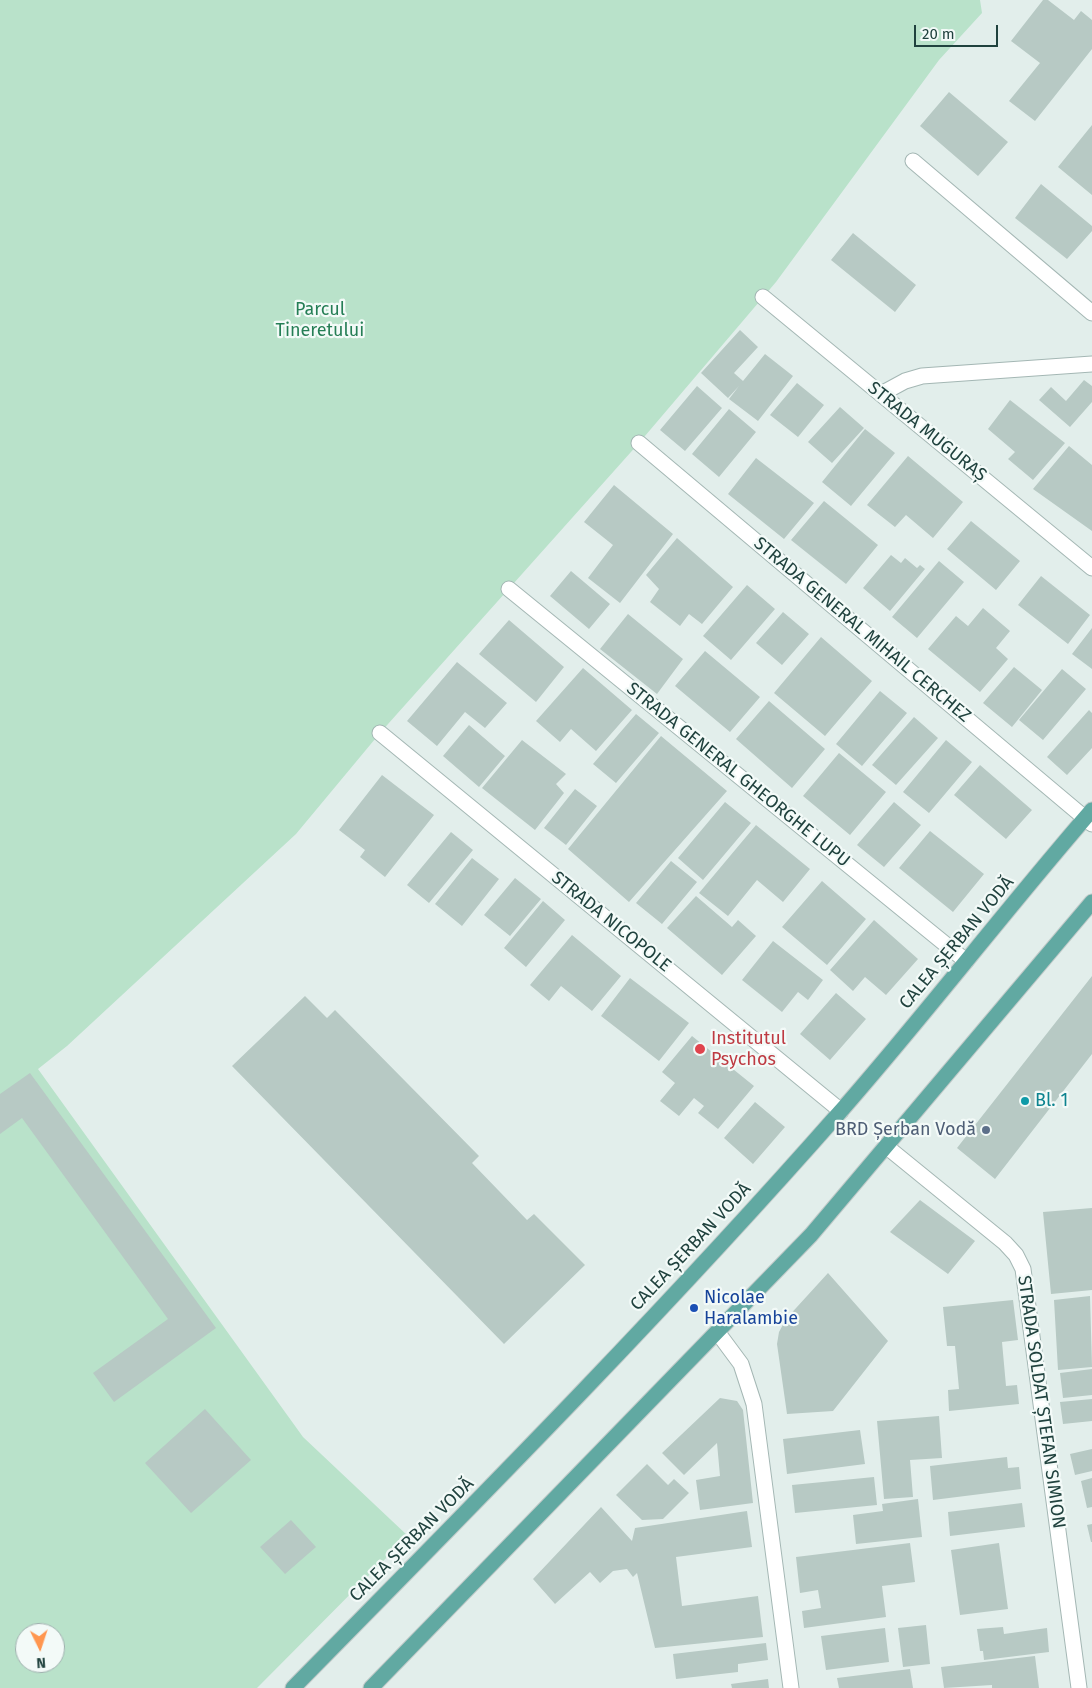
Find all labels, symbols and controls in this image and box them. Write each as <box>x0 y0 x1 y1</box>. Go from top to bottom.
scale bar <box>917 15 1001 47</box>
text: 20 m <box>922 25 955 43</box>
park label: Parcul Tineretului <box>276 299 364 342</box>
street label: STRADA MUGURAȘ <box>863 377 991 487</box>
street label: STRADA GENERAL MIHAIL CERCHEZ <box>749 533 975 727</box>
street label: STRADA GENERAL GHEORGHE LUPU <box>622 678 854 872</box>
street label: STRADA NICOPOLE <box>547 867 675 977</box>
street label: CALEA ȘERBAN VODĂ <box>895 872 1019 1014</box>
place label: Institutul Psychos <box>711 1028 786 1070</box>
marker: Institutul Psychos <box>693 1042 707 1056</box>
place label: Bl. 1 <box>1035 1090 1068 1112</box>
marker: Bl. 1 <box>1019 1095 1031 1107</box>
place label: BRD Șerban Vodă <box>835 1119 976 1141</box>
marker: BRD Șerban Vodă <box>980 1124 992 1136</box>
street label: CALEA ȘERBAN VODĂ <box>626 1179 756 1315</box>
street label: STRADA SOLDAT ȘTEFAN SIMION <box>1013 1274 1069 1530</box>
place label: Nicolae Haralambie <box>704 1287 798 1330</box>
marker: Nicolae Haralambie <box>688 1302 700 1314</box>
street label: CALEA ȘERBAN VODĂ <box>345 1473 479 1607</box>
north arrow <box>15 1623 65 1673</box>
text: N <box>36 1654 46 1671</box>

